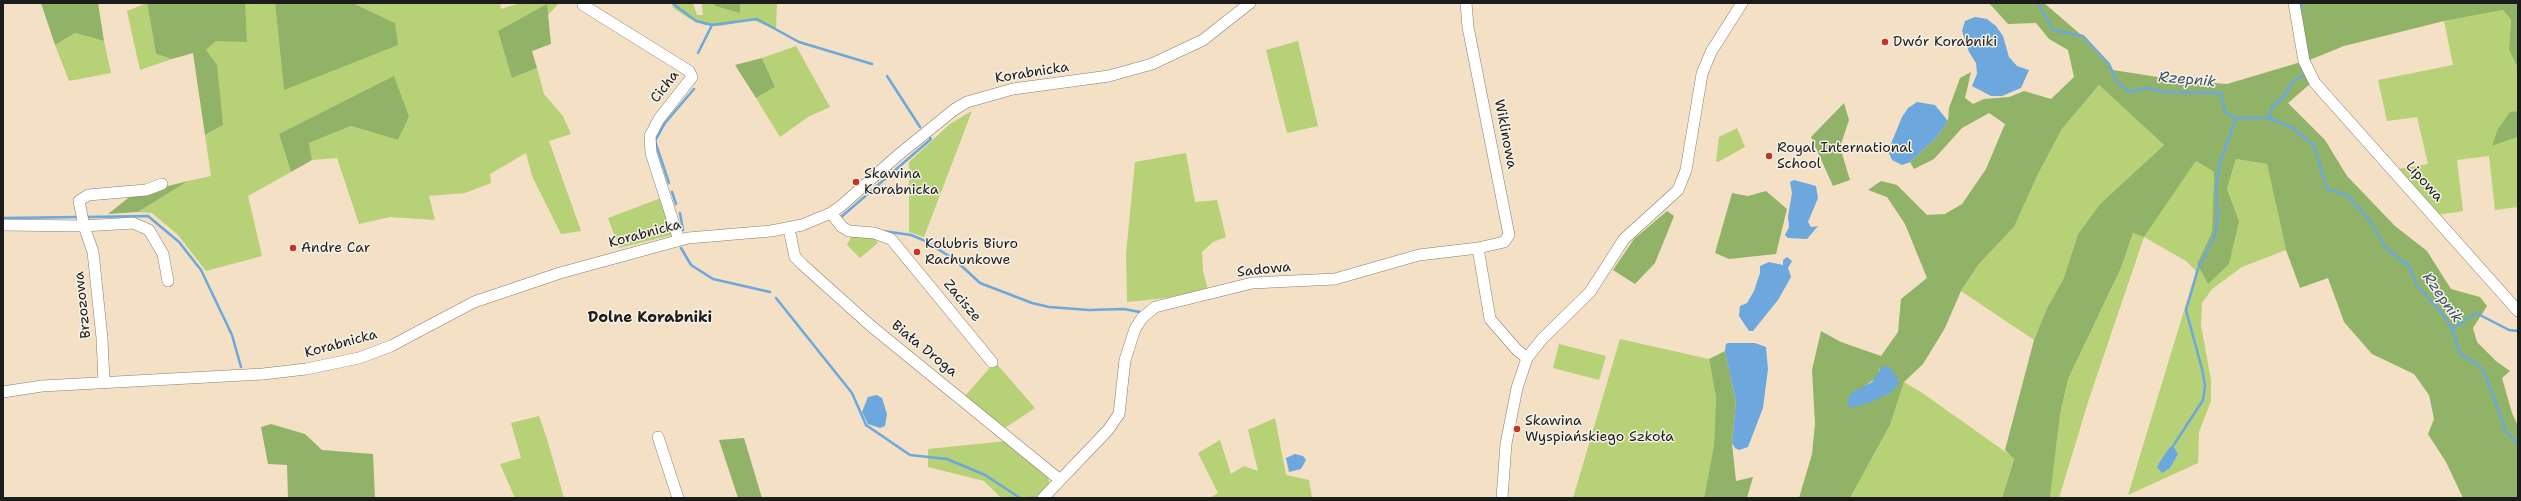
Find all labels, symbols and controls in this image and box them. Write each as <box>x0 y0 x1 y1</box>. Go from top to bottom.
place label: Dwór Korabniki <box>1893 34 1997 50</box>
marker: Dwór Korabniki <box>1880 37 1890 47</box>
street label: Korabnicka <box>994 59 1070 87</box>
street label: Cicha <box>647 68 683 106</box>
water label: Rzepnik <box>2158 69 2216 91</box>
street label: Wiklinowa <box>1490 98 1520 170</box>
place label: Royal International School <box>1777 140 1912 172</box>
marker: Royal International School <box>1764 151 1774 161</box>
street label: Lipowa <box>2402 159 2446 205</box>
place label: Skawina Korabnicka <box>864 166 939 198</box>
marker: Skawina Korabnicka <box>851 177 861 187</box>
street label: Korabnicka <box>607 216 683 252</box>
place label: Kolubris Biuro Rachunkowe <box>925 236 1018 268</box>
place label: Andre Car <box>301 240 370 256</box>
marker: Andre Car <box>288 243 298 253</box>
marker: Kolubris Biuro Rachunkowe <box>912 247 922 257</box>
street label: Sadowa <box>1236 259 1292 281</box>
water label: Rzepnik <box>2418 269 2466 327</box>
street label: Brzozowa <box>71 271 95 339</box>
street label: Zacisze <box>940 277 984 325</box>
district label: Dolne Korabniki <box>588 309 712 327</box>
street label: Biała Droga <box>888 317 960 381</box>
street label: Korabnicka <box>303 326 379 362</box>
place label: Skawina Wyspiańskiego Szkoła <box>1525 413 1674 446</box>
marker: Skawina Wyspiańskiego Szkoła <box>1512 424 1522 434</box>

